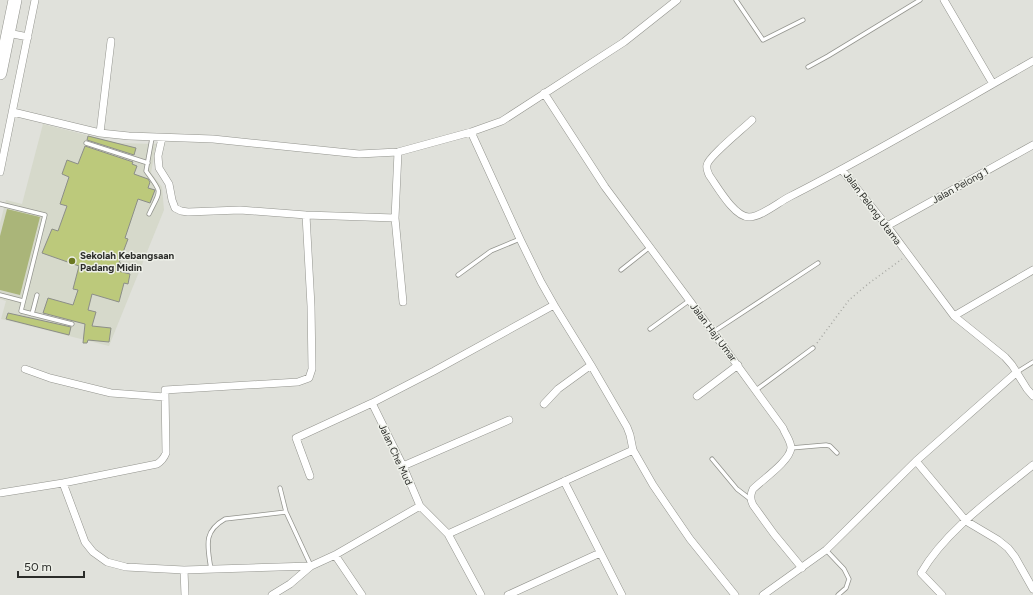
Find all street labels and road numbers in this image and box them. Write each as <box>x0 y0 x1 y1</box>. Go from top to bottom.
street label: Jalan Pelong 1 <box>930 165 991 206</box>
street label: Jalan Pelong Utama <box>841 169 904 247</box>
street label: Jalan Haji Umar <box>687 301 740 365</box>
street label: Jalan Che Mud <box>376 421 415 487</box>

